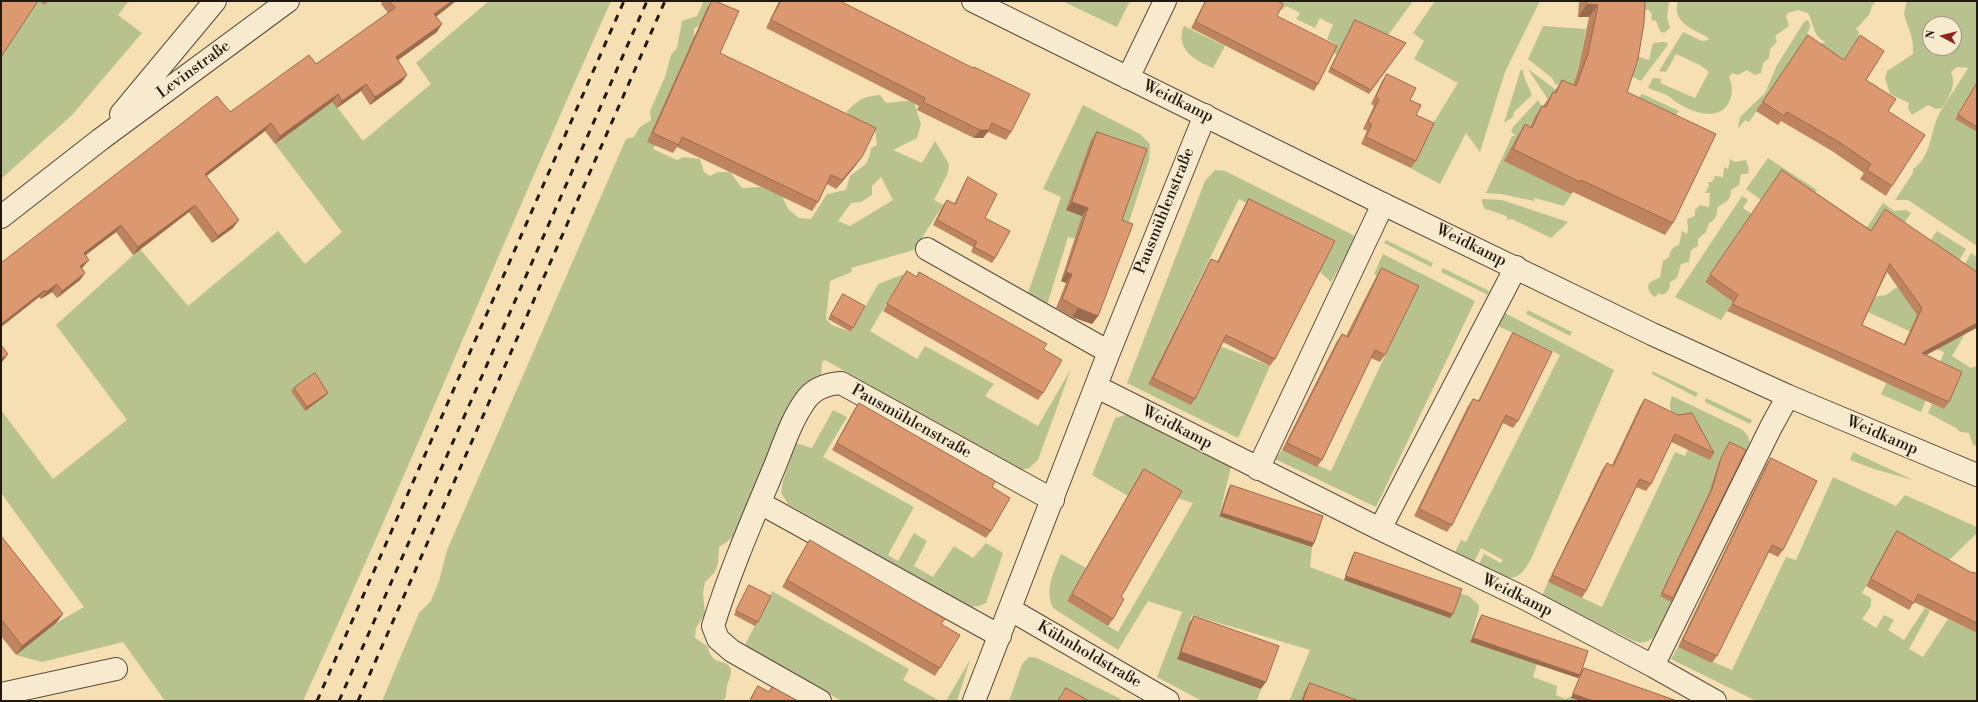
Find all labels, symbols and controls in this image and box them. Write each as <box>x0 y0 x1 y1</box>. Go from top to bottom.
north arrow <box>1922 16 1962 56</box>
text: N <box>1924 29 1939 40</box>
street label: Levinstraße <box>153 37 235 103</box>
street label: Weidkamp <box>1140 77 1216 127</box>
street label: Pausmühlenstraße <box>1131 145 1199 277</box>
street label: Weidkamp <box>1433 221 1509 271</box>
street label: Pausmühlenstraße <box>848 381 974 463</box>
street label: Weidkamp <box>1139 402 1215 454</box>
street label: Weidkamp <box>1843 412 1921 460</box>
street label: Weidkamp <box>1479 571 1555 621</box>
street label: Kühnholdstraße <box>1033 617 1145 693</box>

